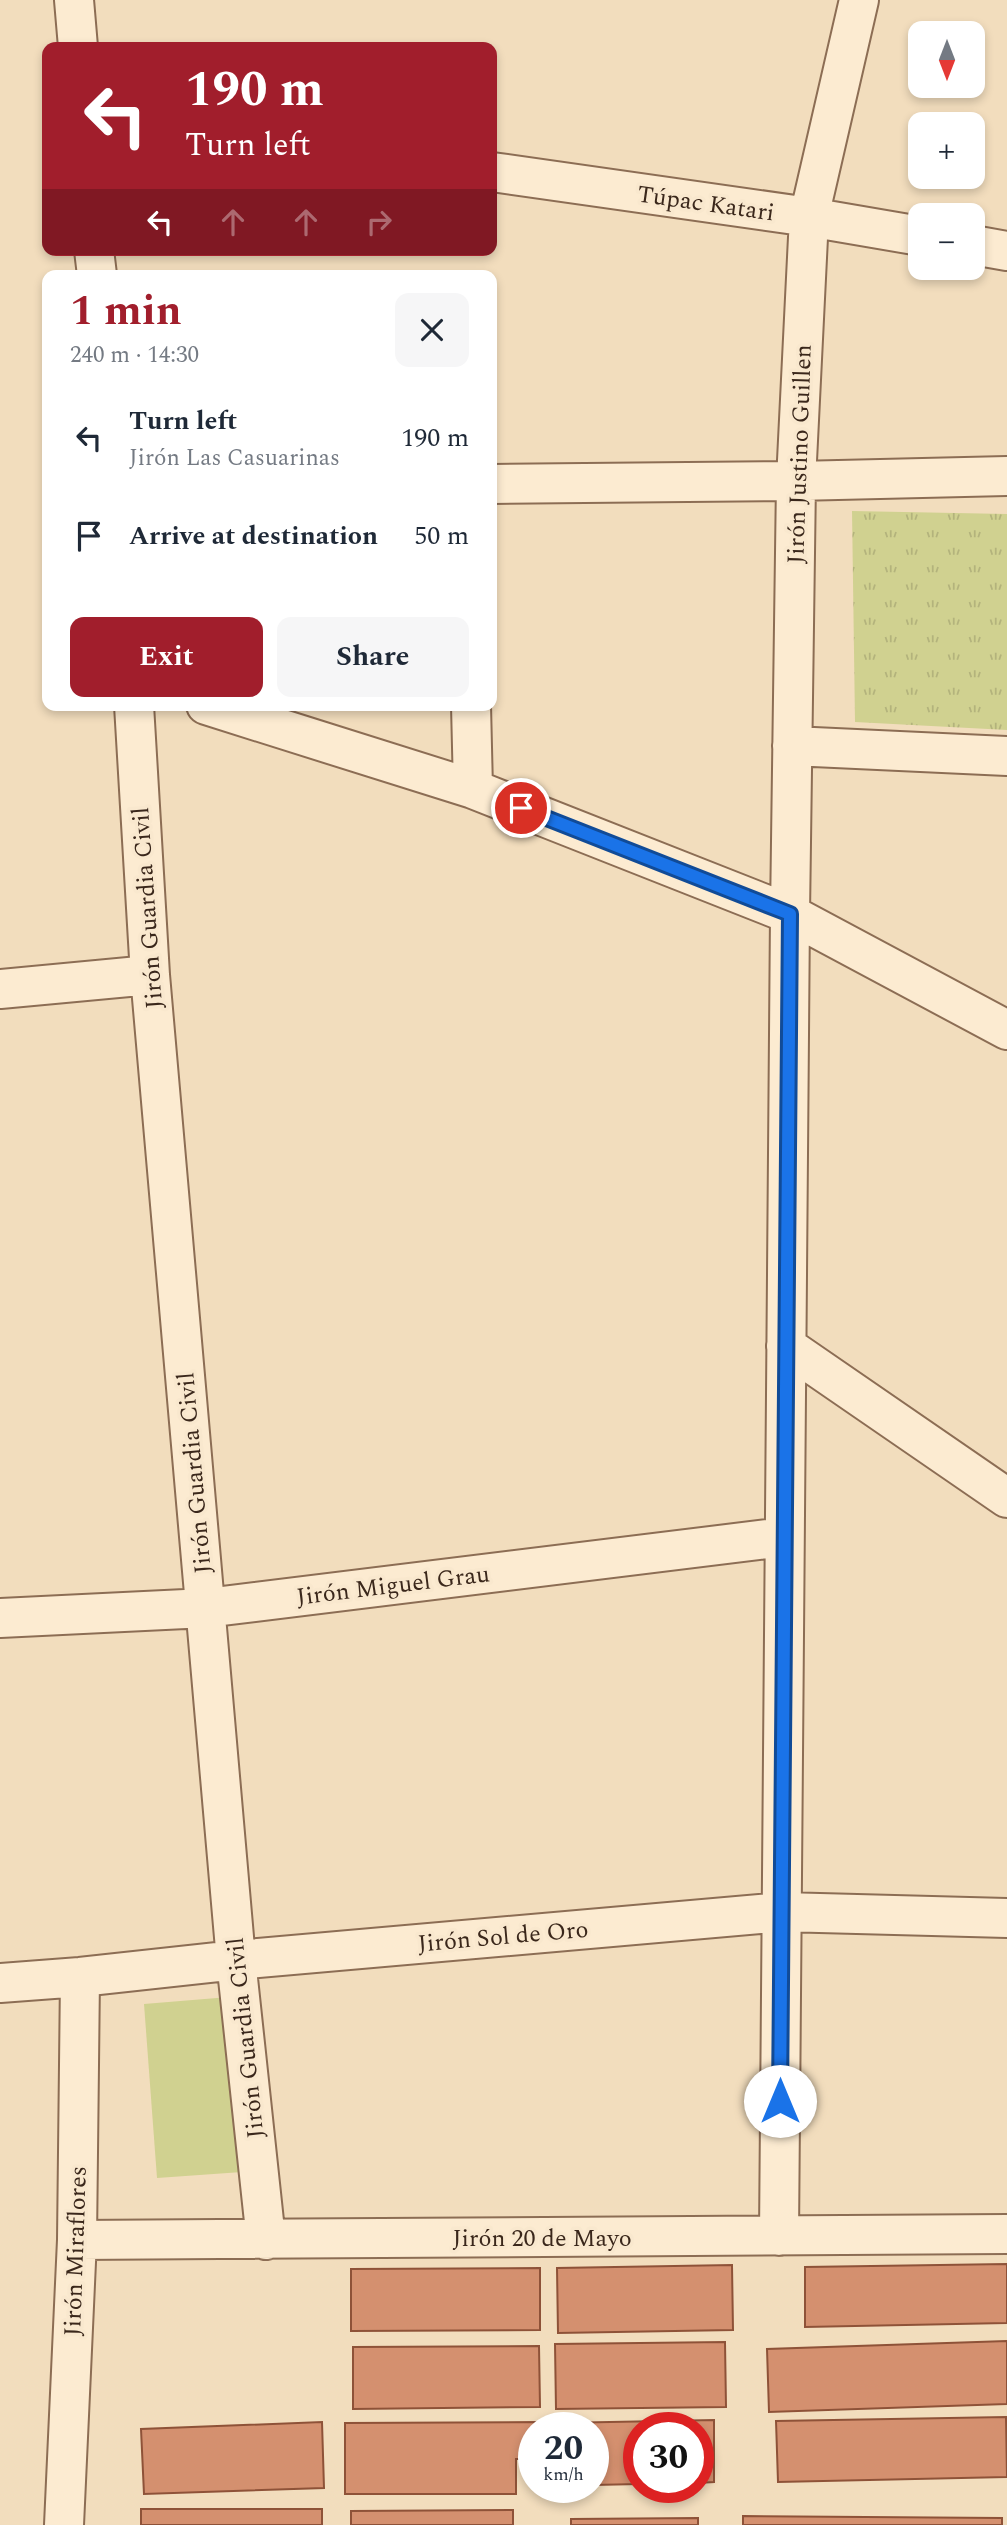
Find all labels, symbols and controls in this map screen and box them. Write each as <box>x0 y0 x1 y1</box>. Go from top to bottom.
north arrow <box>908 21 985 98</box>
map controls <box>908 21 985 280</box>
text: 190 m <box>185 53 324 128</box>
icon: left <box>70 70 161 161</box>
button: + <box>908 112 985 189</box>
text: Turn left <box>185 121 311 170</box>
street label: Túpac Katari <box>635 177 777 231</box>
icon: left <box>141 203 179 241</box>
icon: ahead <box>214 203 252 241</box>
icon: ahead <box>287 203 325 241</box>
icon: right <box>360 203 398 241</box>
button: − <box>908 203 985 280</box>
text: 1 min <box>70 280 182 343</box>
button: close <box>395 293 469 367</box>
text: 240 m · 14:30 <box>70 338 199 373</box>
street label: Jirón Justino Guillen <box>778 344 822 565</box>
text: Turn left <box>129 401 237 441</box>
text: 190 m <box>401 418 469 458</box>
icon: left <box>70 419 108 457</box>
text: Jirón Las Casuarinas <box>129 441 340 476</box>
text: Arrive at destination <box>129 516 378 556</box>
text: 50 m <box>414 516 469 556</box>
icon: arrive <box>70 517 108 555</box>
button: Exit <box>70 617 263 697</box>
button: Share <box>277 617 469 697</box>
pin <box>491 778 551 838</box>
icon: arrive <box>502 789 540 827</box>
street label: Jirón Guardia Civil <box>123 806 173 1010</box>
street label: Jirón Guardia Civil <box>168 1371 222 1575</box>
street label: Jirón Miguel Grau <box>295 1556 492 1616</box>
street label: Jirón Sol de Oro <box>416 1912 590 1962</box>
street label: Jirón Guardia Civil <box>218 1936 274 2140</box>
position arrow <box>743 2064 817 2138</box>
street label: Jirón Miraflores <box>55 2165 97 2337</box>
street label: Jirón 20 de Mayo <box>452 2221 632 2257</box>
speed limit sign: 30 <box>623 2412 714 2503</box>
text: 20 <box>544 2422 583 2475</box>
text: km/h <box>543 2461 584 2488</box>

